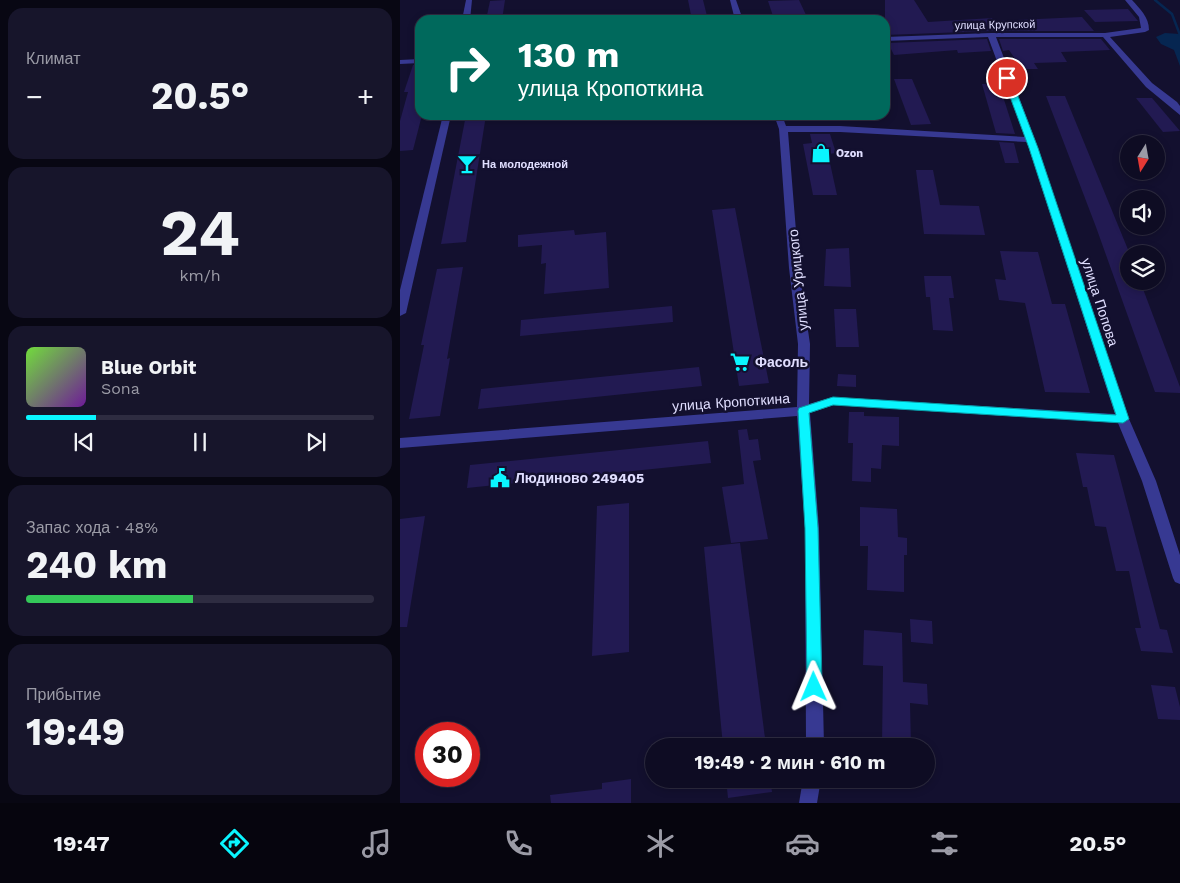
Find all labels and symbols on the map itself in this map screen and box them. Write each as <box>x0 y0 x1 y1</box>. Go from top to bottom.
street label: улица Крупской <box>955 18 1035 32</box>
pin <box>986 57 1028 99</box>
north arrow <box>1120 135 1165 180</box>
shop icon: Ozon <box>810 142 832 164</box>
place label: Ozon <box>836 147 863 160</box>
bar icon: На молодежной <box>456 153 478 175</box>
place label: На молодежной <box>482 158 568 171</box>
street label: улица Урицкого <box>785 228 811 331</box>
street label: улица Попова <box>1078 256 1122 348</box>
supermarket icon: Фасоль <box>729 351 751 373</box>
place label: Фасоль <box>755 354 809 370</box>
street label: улица Кропоткина <box>672 390 791 414</box>
public building icon: Людиново 249405 <box>489 467 511 489</box>
place label: Людиново 249405 <box>515 470 644 486</box>
position arrow <box>787 660 839 712</box>
speed limit sign: 30 <box>415 722 480 787</box>

